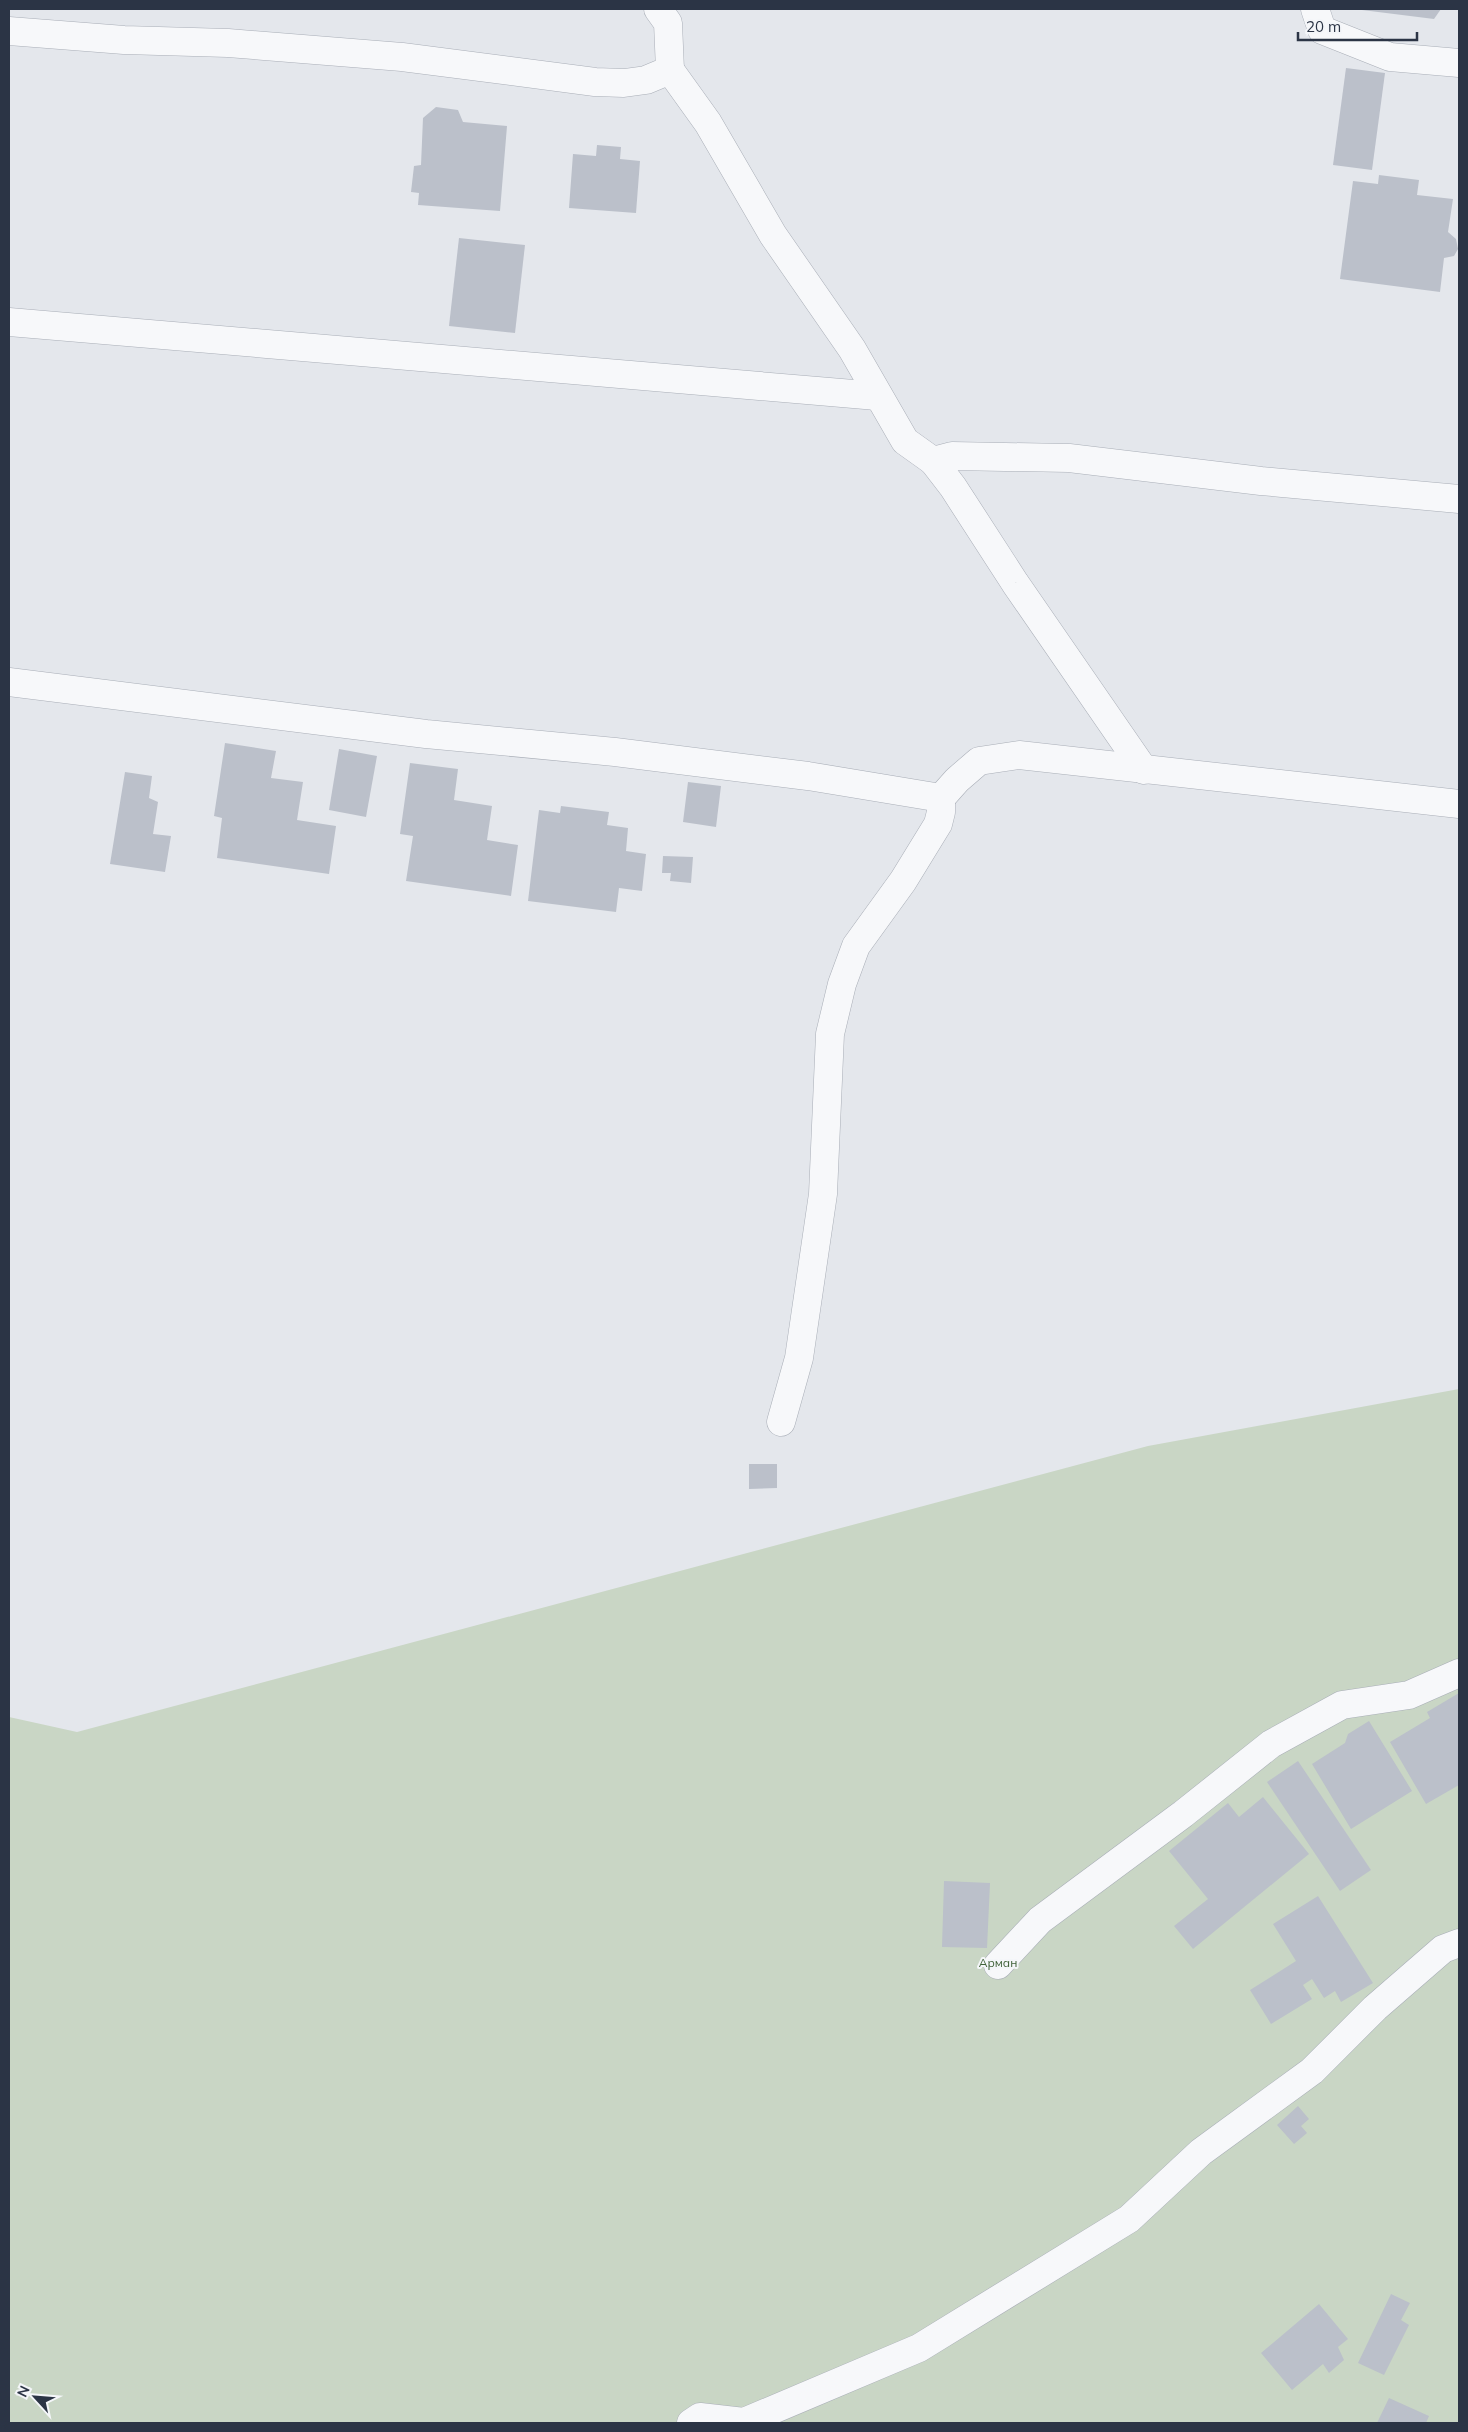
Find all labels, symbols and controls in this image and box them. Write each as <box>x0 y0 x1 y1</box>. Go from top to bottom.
scale bar <box>1298 10 1417 42</box>
text: 20 m <box>1306 17 1341 36</box>
park label: Арман <box>979 1955 1017 1970</box>
north arrow <box>10 2372 60 2422</box>
text: N <box>13 2383 34 2400</box>

